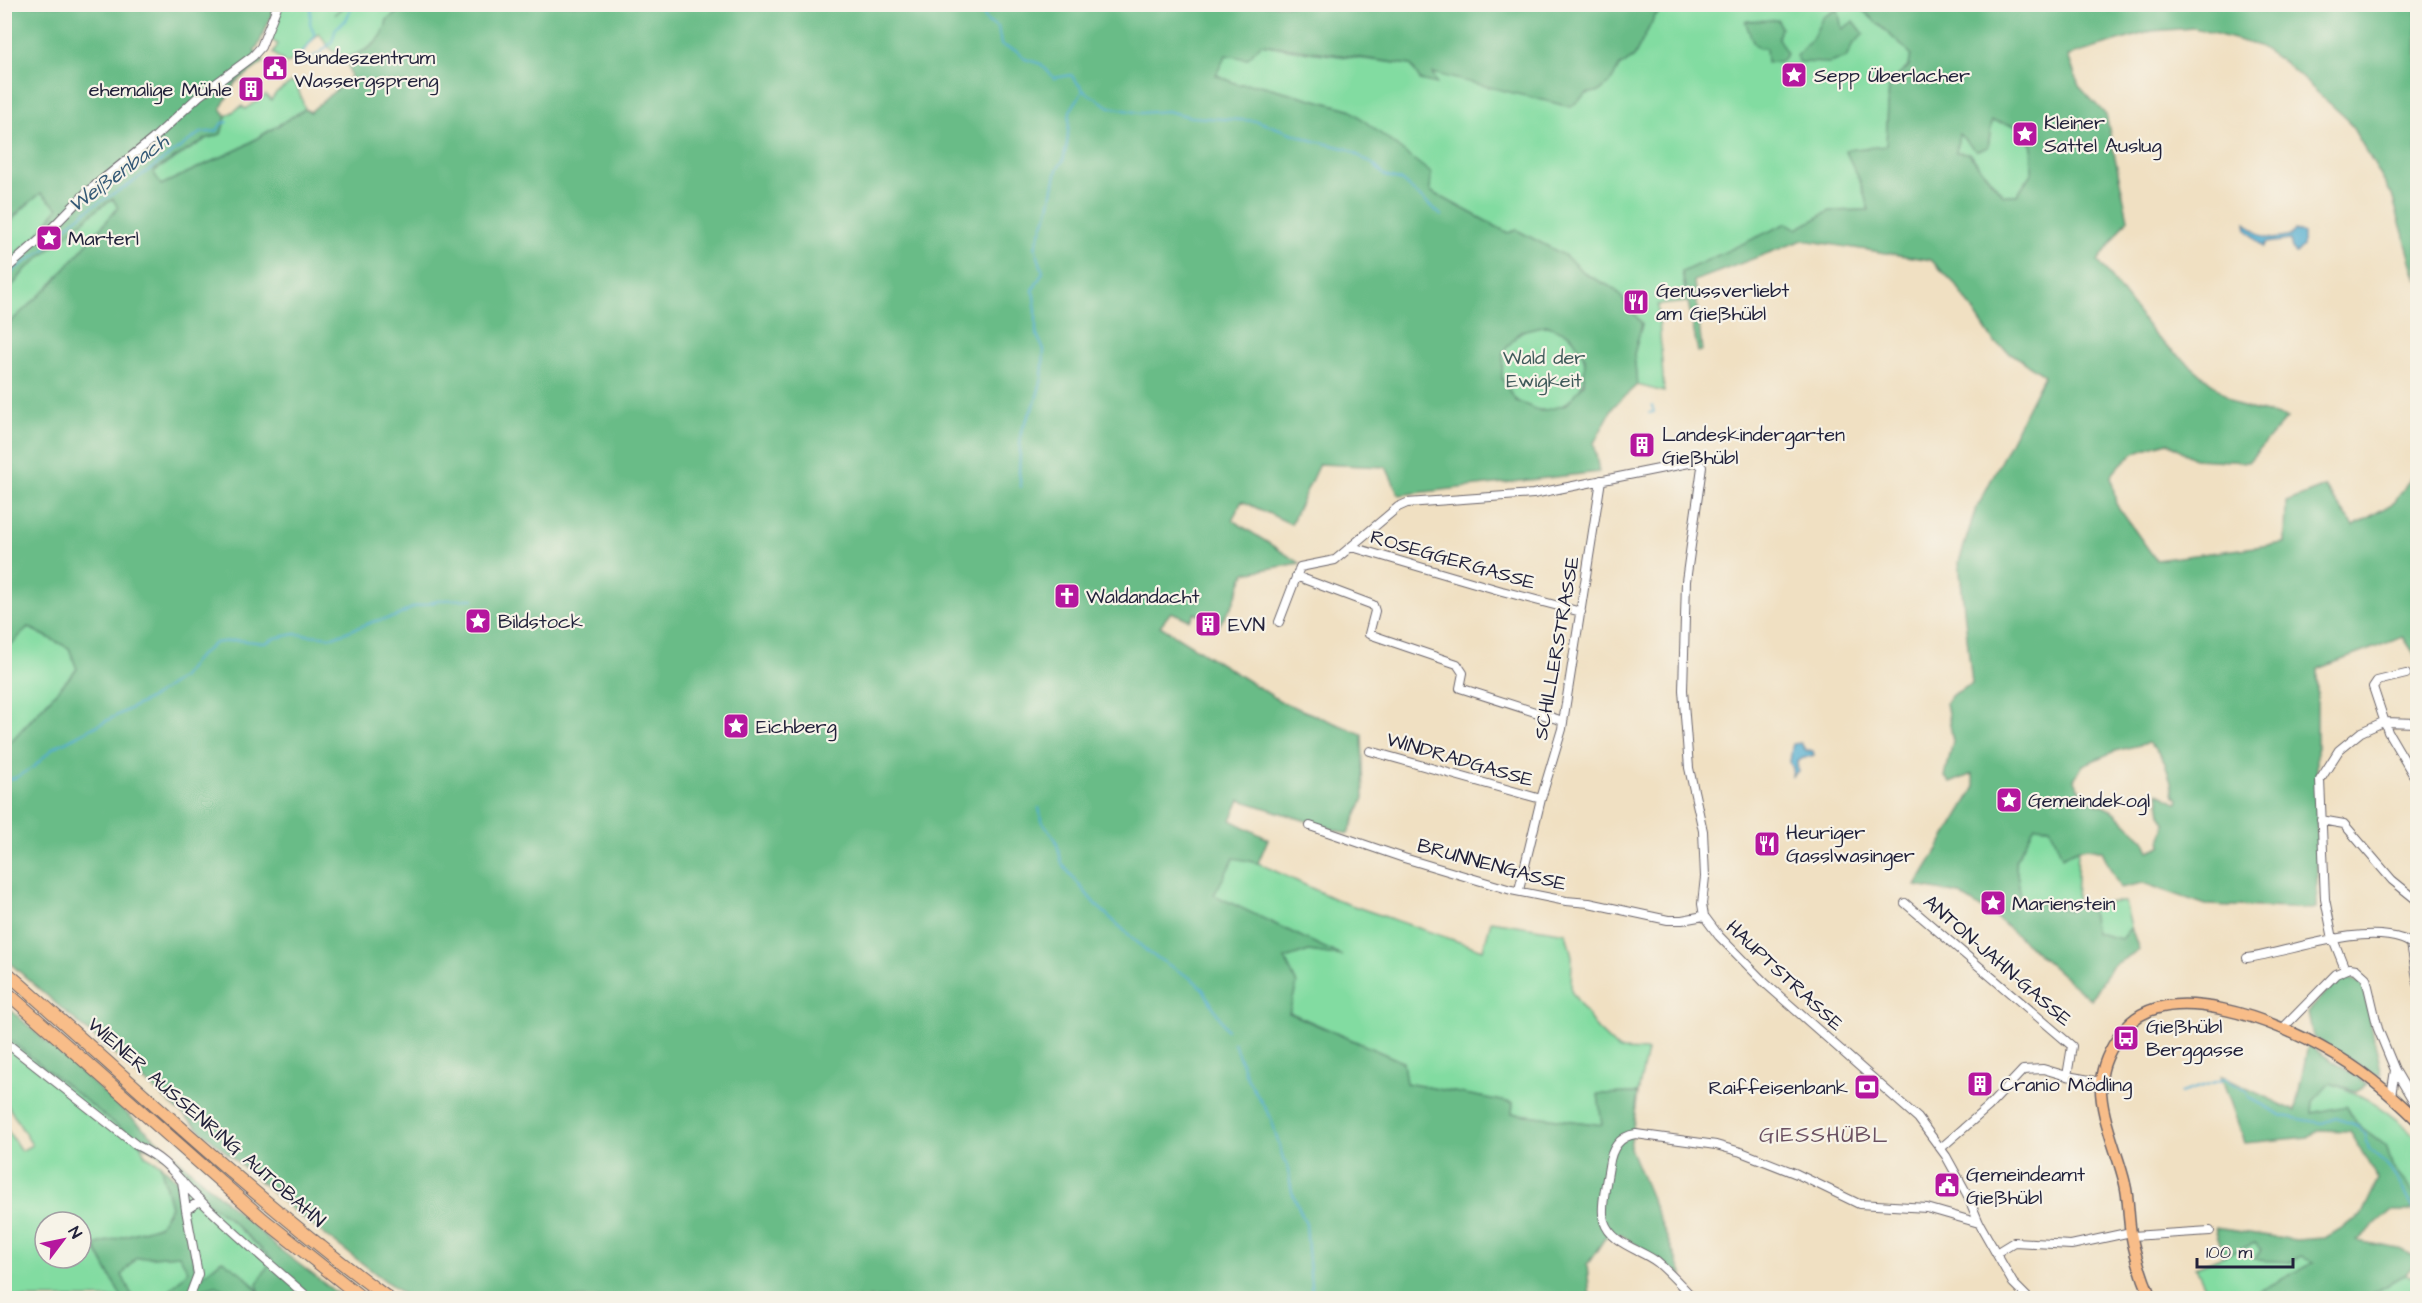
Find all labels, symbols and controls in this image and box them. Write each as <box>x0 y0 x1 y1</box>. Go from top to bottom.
place label: Bundeszentrum Wassergspreng <box>294 44 439 96</box>
public building icon: Bundeszentrum Wassergspreng <box>260 53 290 83</box>
place icon: Sepp Überlacher <box>1779 60 1809 90</box>
place label: Sepp Überlacher <box>1814 62 1970 90</box>
building icon: ehemalige Mühle <box>236 74 266 104</box>
place label: ehemalige Mühle <box>89 76 232 105</box>
place label: Kleiner Sattel Auslug <box>2044 109 2162 161</box>
place icon: Kleiner Sattel Auslug <box>2010 119 2040 149</box>
water label: Weißenbach <box>62 126 176 220</box>
place icon: Marterl <box>34 223 64 253</box>
place label: Marterl <box>68 225 139 253</box>
place label: Genussverliebt am Gießhübl <box>1656 277 1789 328</box>
restaurant icon: Genussverliebt am Gießhübl <box>1621 287 1651 317</box>
park label: Wald der Ewigkeit <box>1503 344 1585 396</box>
place label: Landeskindergarten Gießhübl <box>1662 421 1845 472</box>
building icon: Landeskindergarten Gießhübl <box>1627 430 1657 460</box>
street label: ROSEGGERGASSE <box>1367 523 1539 597</box>
street label: SCHILLERSTRASSE <box>1527 554 1587 742</box>
church icon: Waldandacht <box>1052 581 1082 611</box>
place label: Waldandacht <box>1086 583 1200 611</box>
place icon: Bildstock <box>463 606 493 636</box>
place label: Bildstock <box>498 608 583 636</box>
building icon: EVN <box>1193 609 1223 639</box>
place label: EVN <box>1228 611 1265 639</box>
place icon: Eichberg <box>721 711 751 741</box>
place label: Eichberg <box>756 713 837 742</box>
street label: WINDRADGASSE <box>1383 726 1537 794</box>
place icon: Gemeindekogl <box>1994 785 2024 815</box>
place label: Gemeindekogl <box>2028 787 2150 816</box>
place label: Heuriger Gasslwasinger <box>1786 819 1915 871</box>
restaurant icon: Heuriger Gasslwasinger <box>1752 829 1782 859</box>
street label: BRUNNENGASSE <box>1414 832 1570 898</box>
street label: ANTON-JAHN-GASSE <box>1917 888 2078 1033</box>
place icon: Marienstein <box>1978 888 2008 918</box>
place label: Marienstein <box>2012 890 2116 918</box>
street label: HAUPTSTRASSE <box>1719 914 1849 1038</box>
street label: WIENER AUSSENRING AUTOBAHN <box>81 1011 332 1234</box>
place label: Gießhübl Berggasse <box>2146 1013 2244 1065</box>
bus stop icon: Gießhübl Berggasse <box>2111 1023 2141 1053</box>
building icon: Cranio Mödling <box>1965 1069 1995 1099</box>
place label: Cranio Mödling <box>2000 1071 2132 1100</box>
bank icon: Raiffeisenbank <box>1852 1072 1882 1102</box>
place label: Raiffeisenbank <box>1708 1074 1848 1102</box>
district label: GIESSHÜBL <box>1759 1120 1889 1151</box>
place label: Gemeindeamt Gießhübl <box>1966 1161 2085 1212</box>
public building icon: Gemeindeamt Gießhübl <box>1932 1170 1962 1200</box>
north arrow <box>33 1210 93 1270</box>
text: N <box>63 1222 87 1243</box>
scale bar <box>2197 1231 2293 1269</box>
text: 100 m <box>2206 1240 2252 1265</box>

